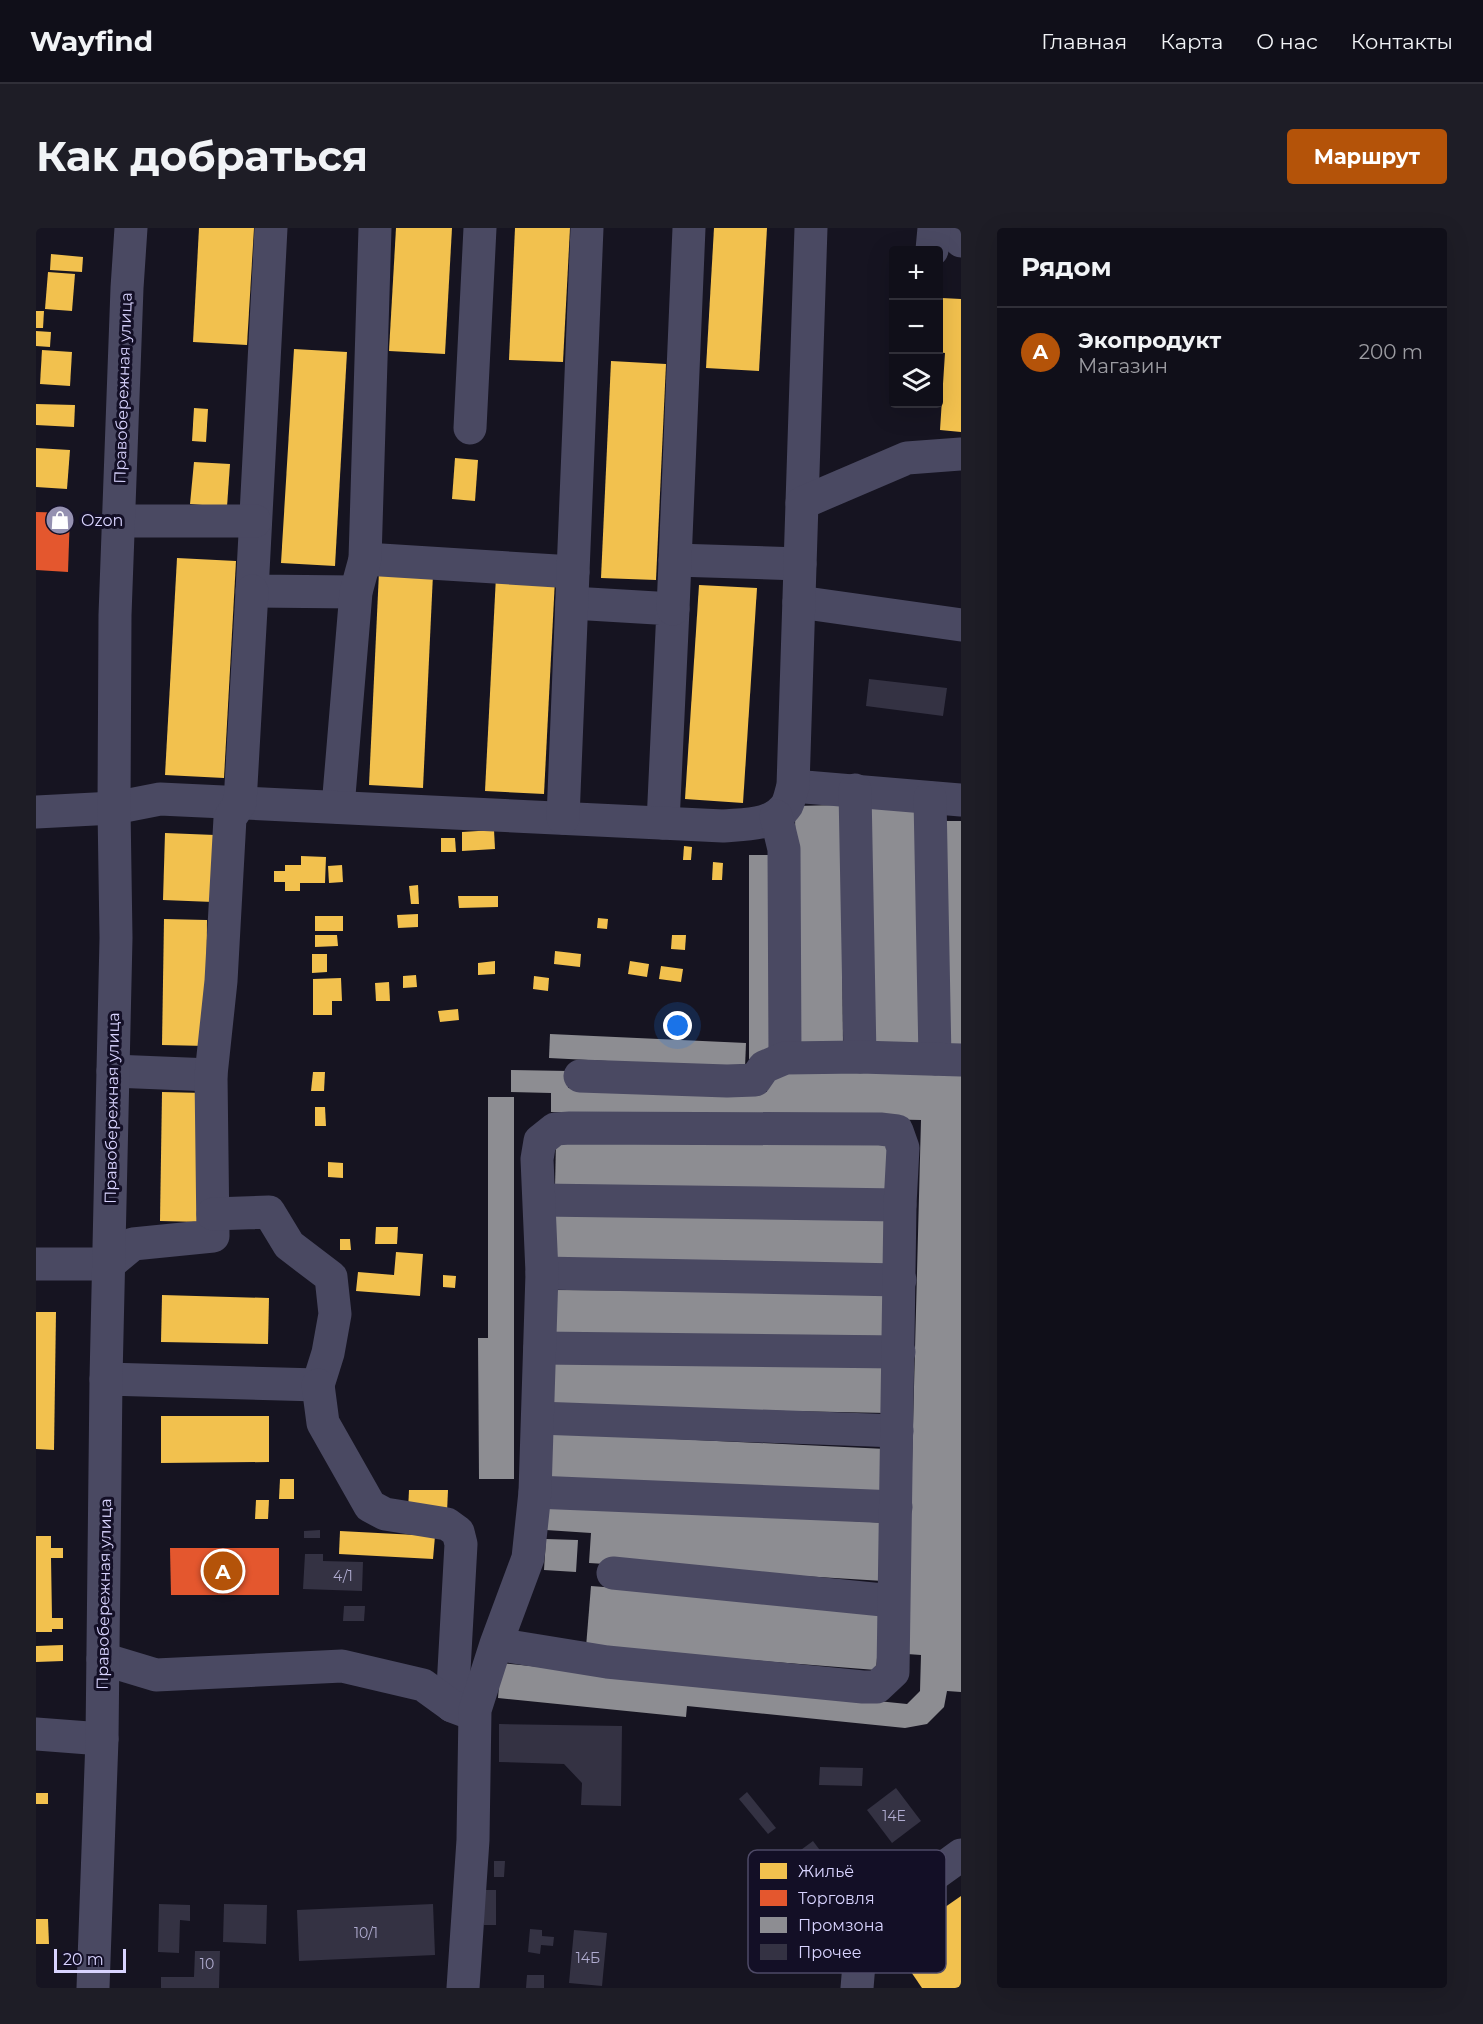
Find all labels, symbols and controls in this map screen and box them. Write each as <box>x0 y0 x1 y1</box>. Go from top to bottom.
text: Wayfind <box>30 24 153 58</box>
text: Главная <box>1041 29 1127 54</box>
text: Карта <box>1160 29 1223 54</box>
text: О нас <box>1256 29 1318 54</box>
text: Контакты <box>1351 29 1453 54</box>
button: Маршрут <box>1287 129 1447 184</box>
text: Как добраться <box>36 130 368 182</box>
map controls <box>889 246 943 408</box>
button: + <box>889 246 943 300</box>
text: Рядом <box>1021 251 1112 283</box>
street label: Правобережная улица <box>110 292 136 484</box>
button: − <box>889 300 943 354</box>
text: Экопродукт <box>1078 327 1221 354</box>
text: A <box>1033 340 1048 364</box>
text: 200 m <box>1359 340 1423 364</box>
button: layers <box>889 354 943 408</box>
text: Магазин <box>1078 354 1168 378</box>
shop icon: Ozon <box>44 504 76 536</box>
place label: Ozon <box>81 511 123 530</box>
your location <box>663 1011 692 1040</box>
street label: Правобережная улица <box>101 1012 123 1204</box>
street label: Правобережная улица <box>93 1498 115 1690</box>
pin: A <box>204 1548 243 1594</box>
house number: 4/1 <box>333 1567 353 1585</box>
house number: 14Е <box>882 1807 906 1825</box>
legend <box>748 1850 946 1973</box>
text: Жильё <box>798 1862 854 1881</box>
text: Торговля <box>798 1889 875 1908</box>
text: Промзона <box>798 1916 884 1935</box>
house number: 10/1 <box>354 1924 378 1942</box>
text: Прочее <box>798 1943 862 1962</box>
scale bar <box>54 1946 126 1974</box>
house number: 14Б <box>576 1949 600 1967</box>
text: 20 m <box>63 1950 104 1969</box>
house number: 10 <box>200 1955 214 1973</box>

